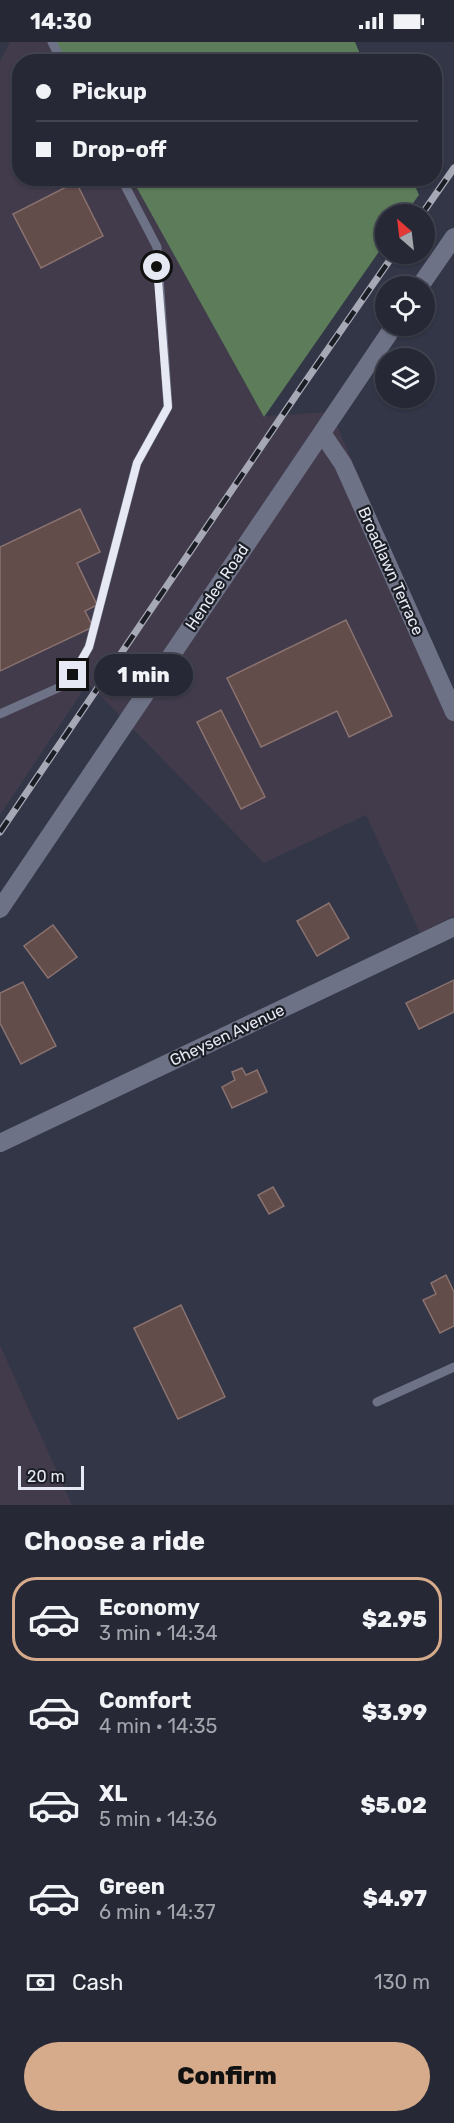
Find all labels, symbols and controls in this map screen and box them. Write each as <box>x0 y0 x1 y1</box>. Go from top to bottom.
text: 14:30 <box>30 8 92 35</box>
text: Pickup <box>72 78 147 105</box>
text: Drop-off <box>72 136 167 163</box>
north arrow <box>375 204 435 264</box>
map controls <box>375 204 435 408</box>
route start <box>143 253 170 280</box>
button: locate <box>375 276 435 336</box>
button: layers <box>375 348 435 408</box>
street label: Broadlawn Terrace <box>354 504 428 638</box>
street label: Hendee Road <box>181 541 253 633</box>
callout: 1 min <box>94 654 193 696</box>
route end <box>59 661 86 688</box>
text: 1 min <box>117 663 170 687</box>
street label: Gheysen Avenue <box>167 1000 287 1070</box>
scale bar <box>18 1463 84 1490</box>
text: 20 m <box>27 1467 65 1486</box>
text: Choose a ride <box>24 1525 205 1557</box>
icon: car <box>27 1592 81 1646</box>
text: Economy <box>99 1594 200 1621</box>
text: $2.95 <box>362 1606 427 1633</box>
text: 3 min · 14:34 <box>99 1621 218 1645</box>
icon: car <box>27 1685 81 1739</box>
text: Comfort <box>99 1687 191 1714</box>
text: $3.99 <box>362 1699 427 1726</box>
text: 4 min · 14:35 <box>99 1714 217 1738</box>
icon: car <box>27 1778 81 1832</box>
text: XL <box>99 1780 127 1807</box>
text: $5.02 <box>360 1792 427 1819</box>
text: 5 min · 14:36 <box>99 1807 217 1831</box>
icon: car <box>27 1871 81 1925</box>
text: Green <box>99 1873 165 1900</box>
text: $4.97 <box>363 1885 427 1912</box>
text: 6 min · 14:37 <box>99 1900 215 1924</box>
icon: cash <box>24 1966 57 1999</box>
text: Cash <box>72 1969 123 1996</box>
text: 130 m <box>374 1970 430 1994</box>
button: Confirm <box>24 2042 430 2111</box>

